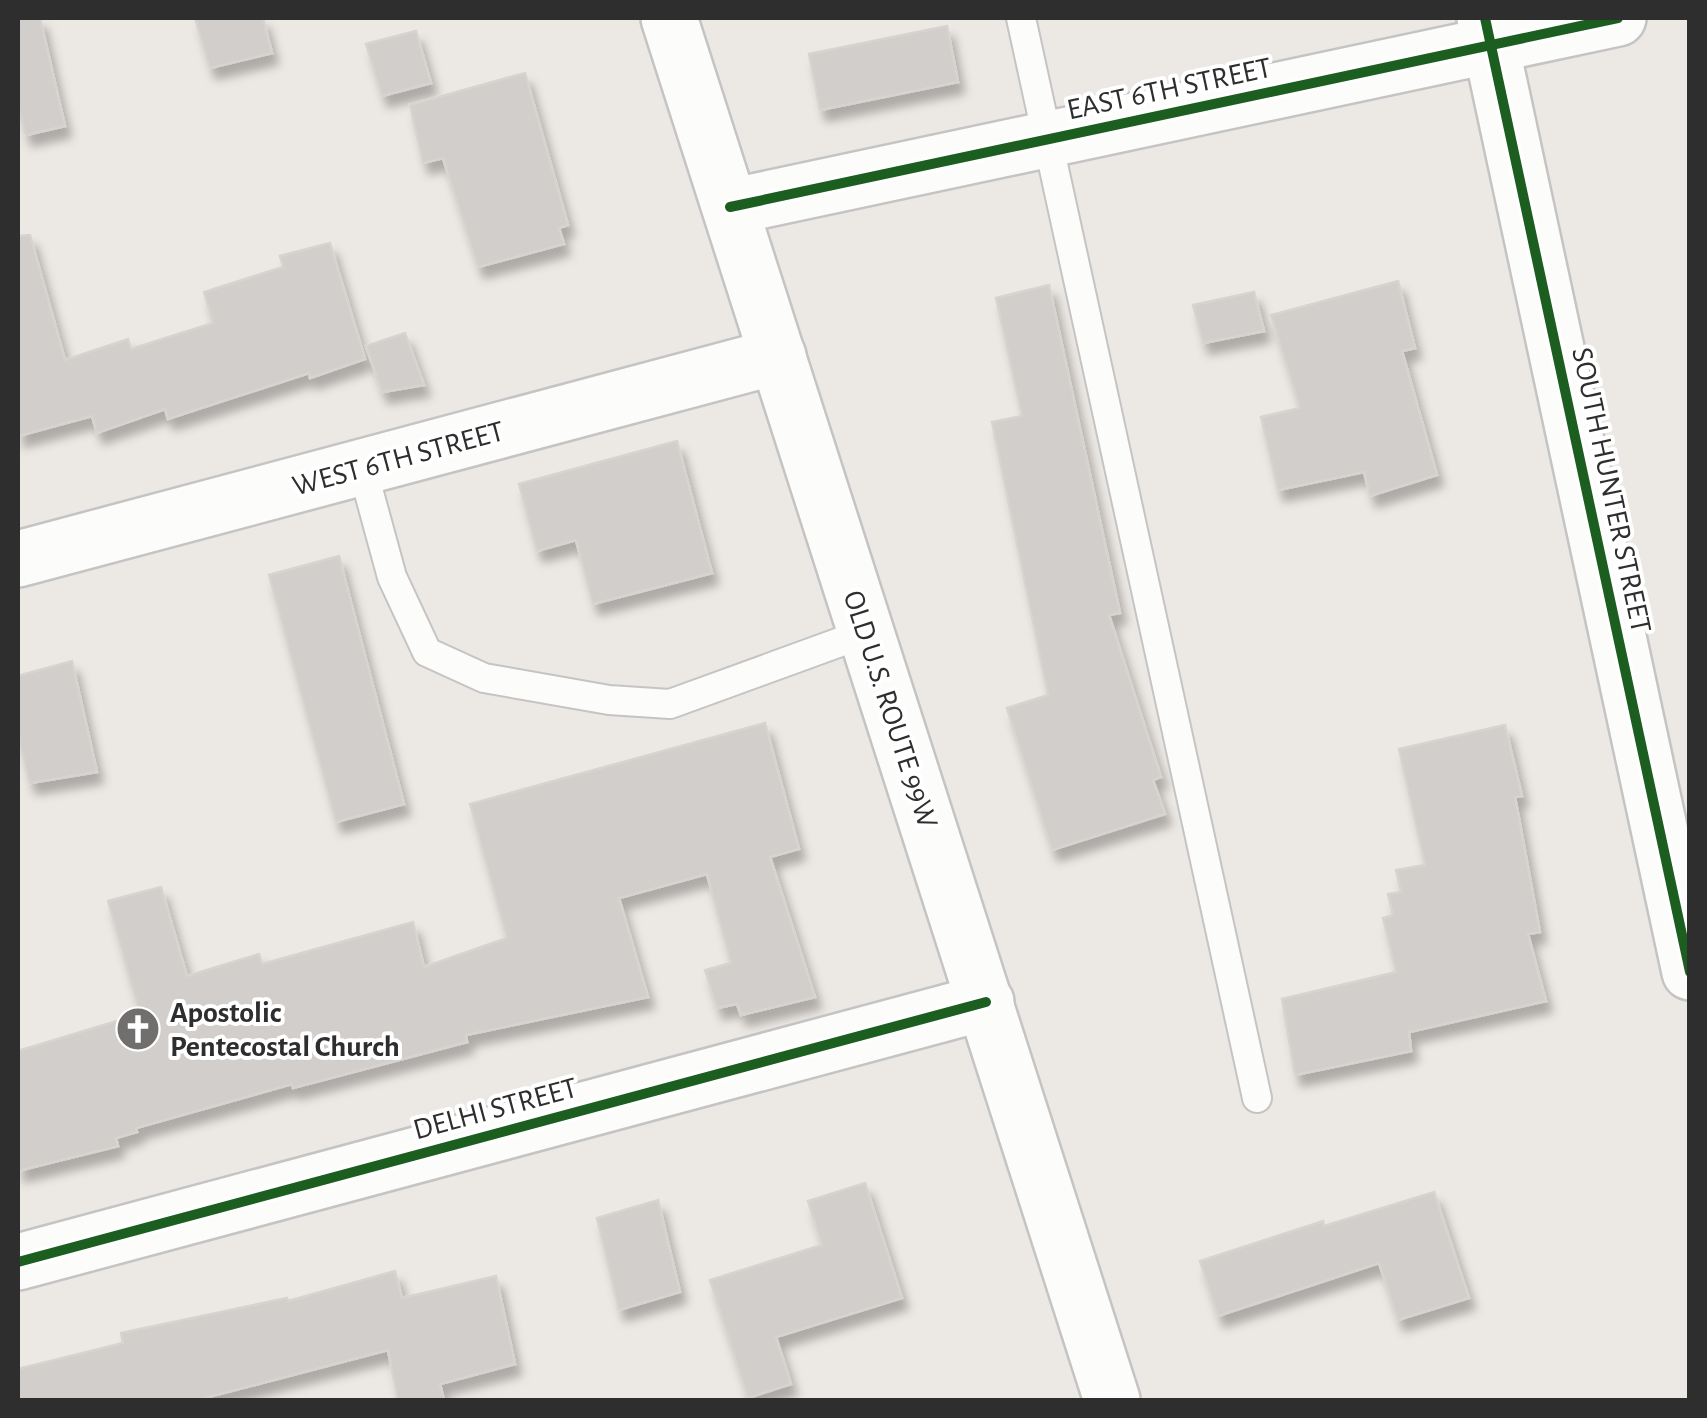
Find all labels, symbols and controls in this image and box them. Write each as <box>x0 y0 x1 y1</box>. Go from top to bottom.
street label: EAST 6TH STREET <box>1064 53 1274 125</box>
street label: SOUTH HUNTER STREET <box>1566 345 1656 636</box>
street label: WEST 6TH STREET <box>289 416 507 502</box>
street label: OLD U.S. ROUTE 99W <box>837 587 943 832</box>
place label: Apostolic Pentecostal Church <box>170 998 400 1062</box>
church icon: Apostolic Pentecostal Church <box>115 1006 161 1052</box>
street label: DELHI STREET <box>410 1073 581 1145</box>

